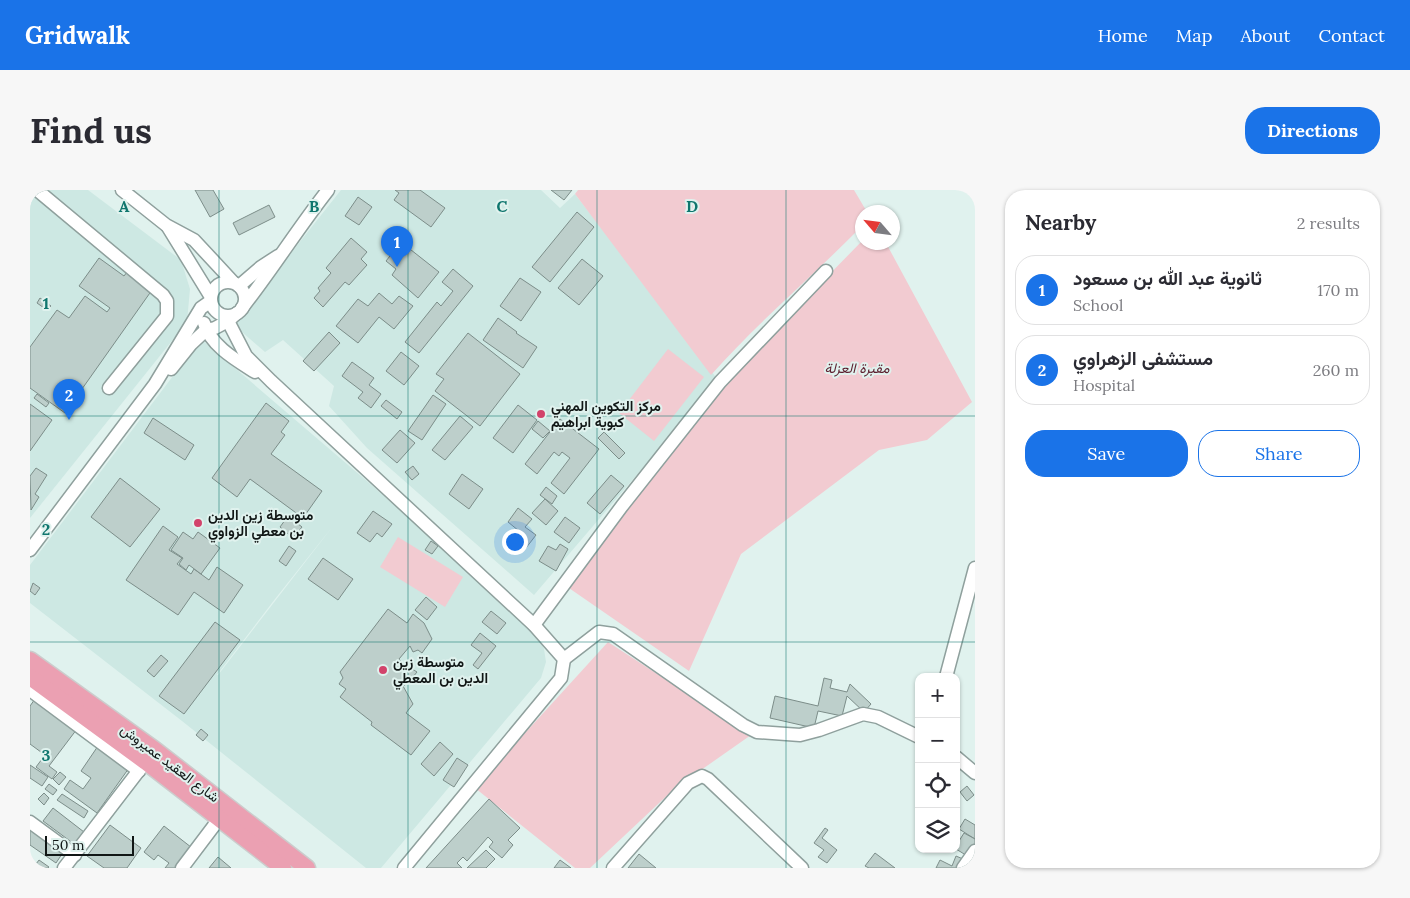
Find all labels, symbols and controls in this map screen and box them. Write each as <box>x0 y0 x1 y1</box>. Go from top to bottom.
text: Gridwalk <box>25 20 130 51</box>
text: Home <box>1098 24 1148 47</box>
text: Map <box>1176 24 1212 47</box>
text: About <box>1240 24 1290 47</box>
text: Contact <box>1318 24 1385 47</box>
button: Directions <box>1245 107 1380 154</box>
text: Find us <box>30 108 152 153</box>
text: A <box>119 196 130 216</box>
text: B <box>309 196 320 216</box>
text: C <box>496 196 508 216</box>
text: D <box>686 196 698 216</box>
north arrow <box>855 205 900 250</box>
text: Nearby <box>1025 209 1096 236</box>
text: 2 results <box>1297 213 1360 233</box>
pin: 1 <box>381 226 413 267</box>
text: ثانوية عبد الله بن مسعود <box>1073 266 1262 290</box>
text: 1 <box>1039 280 1045 300</box>
text: 170 m <box>1317 280 1359 300</box>
text: 1 <box>43 293 49 313</box>
text: School <box>1073 295 1123 315</box>
text: مستشفى الزهراوي <box>1073 346 1213 370</box>
park label: مقبرة العزلة <box>825 359 890 377</box>
text: 2 <box>1038 360 1046 380</box>
text: 260 m <box>1313 360 1359 380</box>
text: Hospital <box>1073 375 1135 395</box>
pin: 2 <box>53 379 85 420</box>
place label: مركز التكوين المهني كبوية ابراهيم <box>551 397 661 431</box>
marker: مركز التكوين المهني كبوية ابراهيم <box>535 408 547 420</box>
button: Save <box>1025 430 1188 477</box>
button: Share <box>1198 430 1360 477</box>
place label: متوسطة زين الدين بن معطي الزواوي <box>208 506 314 543</box>
marker: متوسطة زين الدين بن معطي الزواوي <box>192 517 204 529</box>
text: 2 <box>42 519 50 539</box>
your location <box>502 529 528 555</box>
place label: متوسطة زين الدين بن المعطي <box>393 653 488 690</box>
marker: متوسطة زين الدين بن المعطي <box>377 664 389 676</box>
map controls <box>915 673 960 853</box>
button: + <box>915 673 960 718</box>
button: − <box>915 718 960 763</box>
street label: شارع العقيد عميروش <box>116 720 223 808</box>
text: 3 <box>42 745 51 765</box>
button: locate <box>915 763 960 808</box>
button: layers <box>915 808 960 853</box>
scale bar <box>45 833 134 856</box>
text: 50 m <box>52 836 85 854</box>

